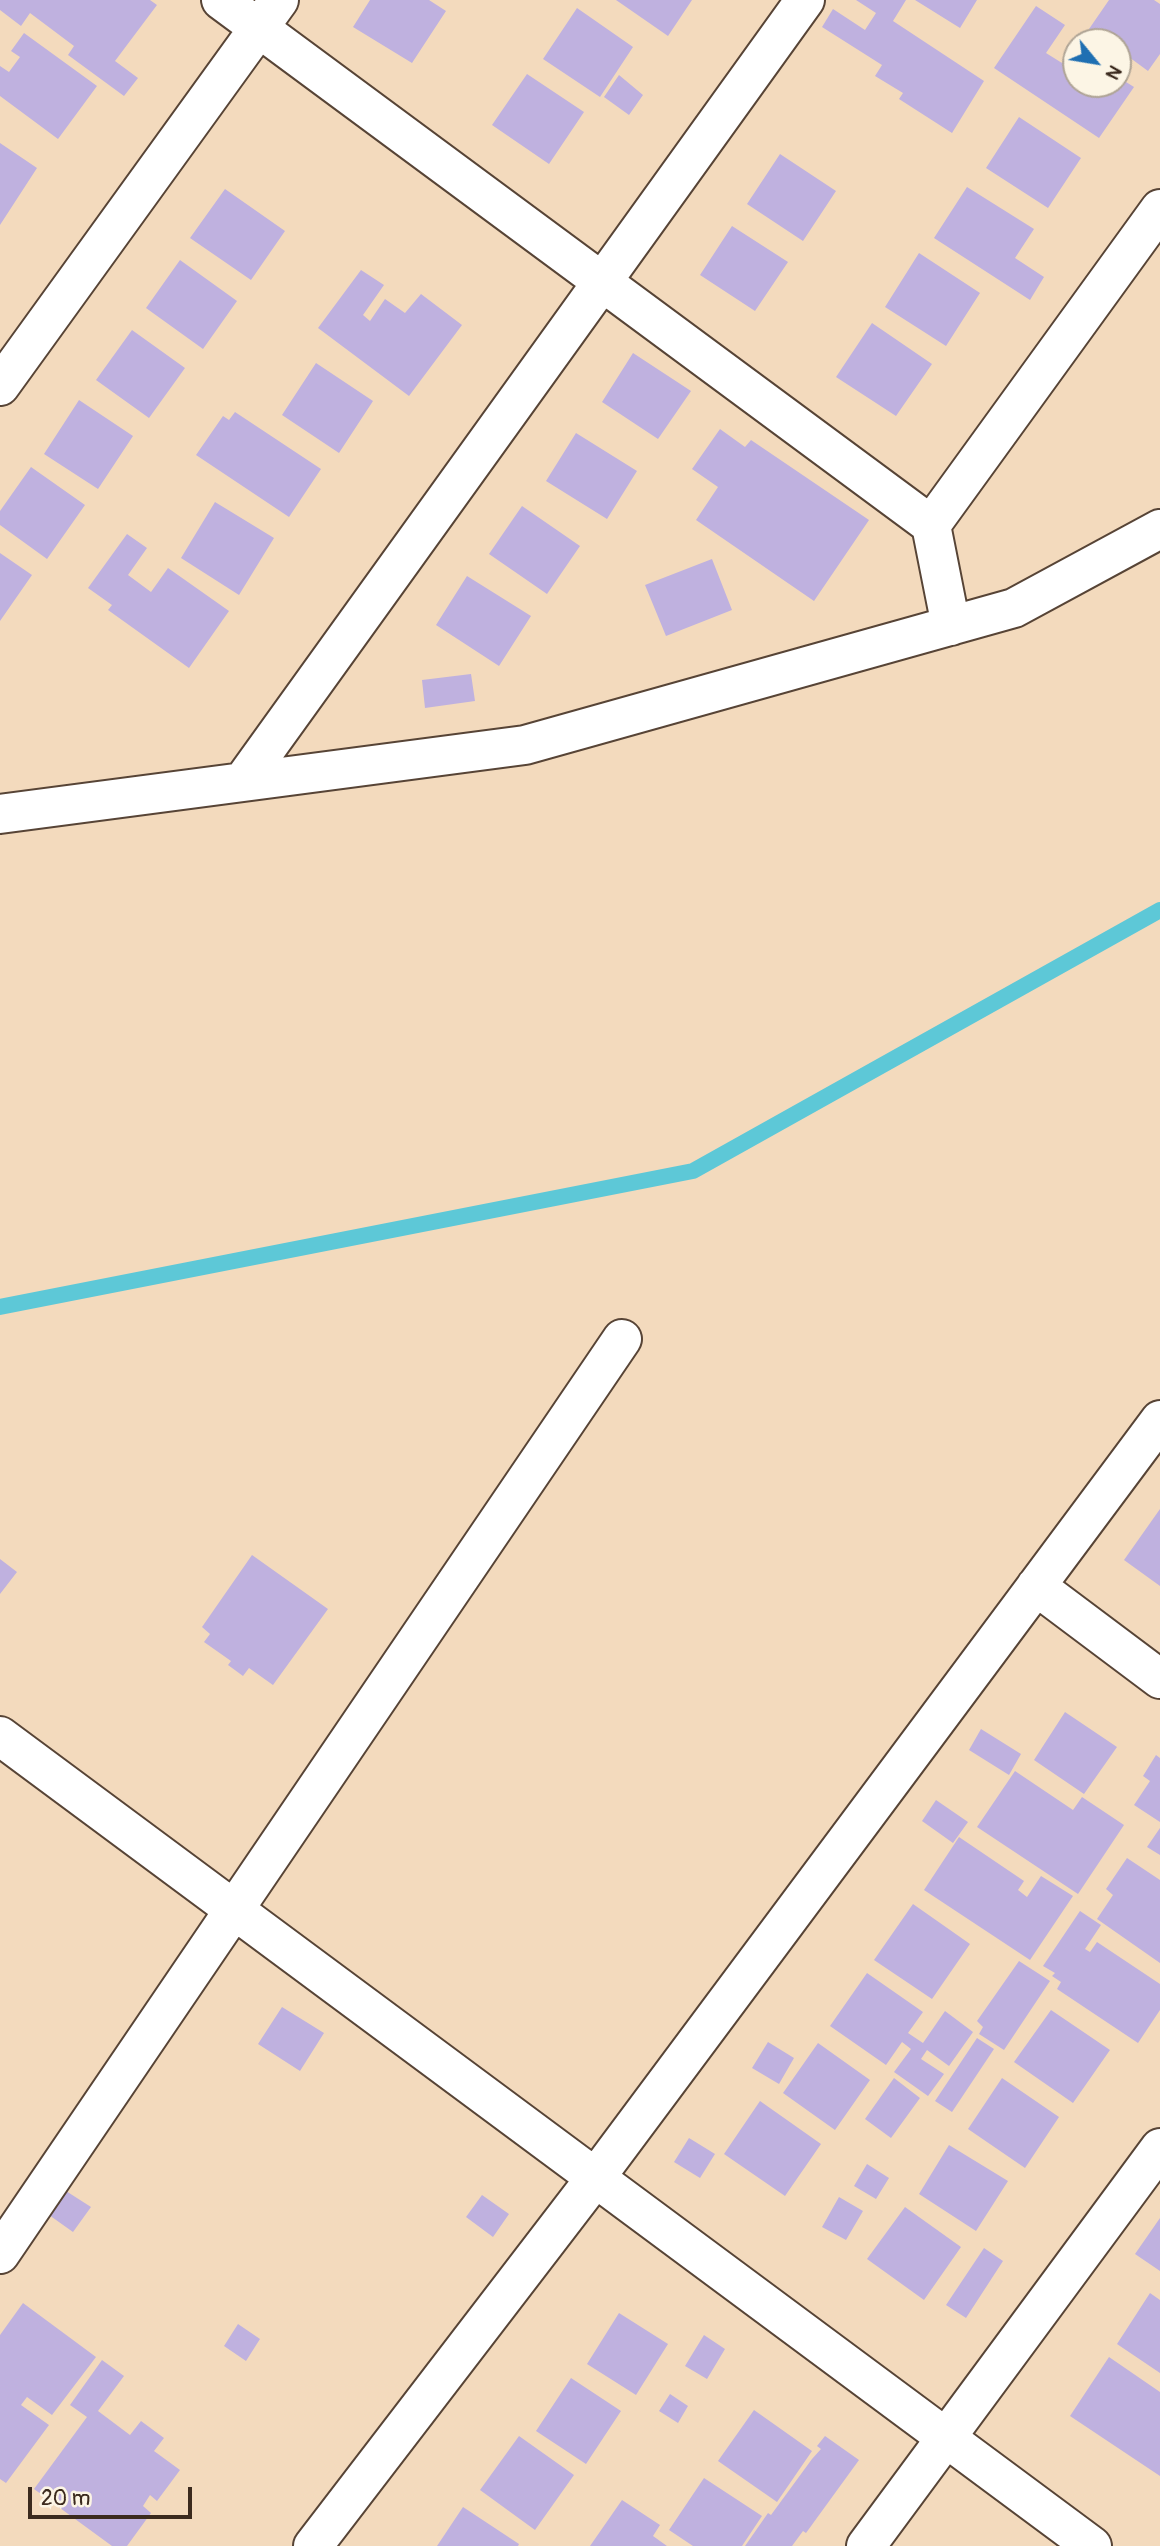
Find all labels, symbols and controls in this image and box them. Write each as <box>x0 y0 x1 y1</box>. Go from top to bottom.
north arrow <box>1062 28 1132 98</box>
text: N <box>1100 61 1127 84</box>
scale bar <box>32 2472 196 2516</box>
text: 20 m <box>41 2485 90 2512</box>

